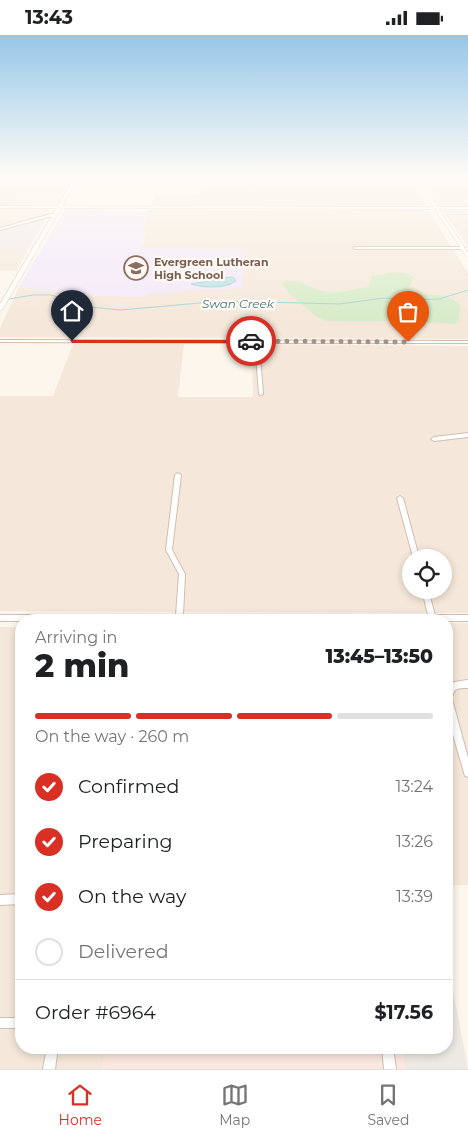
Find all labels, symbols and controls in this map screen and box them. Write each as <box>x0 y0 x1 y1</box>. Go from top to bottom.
text: 13:43 <box>25 6 73 29</box>
school or university icon: Evergreen Lutheran High School <box>123 255 149 281</box>
place label: Evergreen Lutheran High School <box>154 255 269 282</box>
pin <box>51 290 93 341</box>
pin <box>387 291 429 342</box>
water label: Swan Creek <box>202 296 275 311</box>
icon: home <box>58 297 86 325</box>
icon: bag <box>394 298 422 326</box>
courier <box>226 316 276 366</box>
icon: car <box>237 327 265 355</box>
map controls <box>402 549 452 599</box>
button: locate <box>402 549 452 599</box>
text: Arriving in <box>35 628 117 647</box>
text: 13:45–13:50 <box>326 645 433 668</box>
text: 2 min <box>35 646 129 685</box>
text: On the way · 260 m <box>35 727 189 746</box>
icon: check <box>35 773 63 801</box>
text: Confirmed <box>78 775 179 798</box>
text: 13:24 <box>396 777 433 796</box>
icon: check <box>35 828 63 856</box>
text: Preparing <box>78 830 173 853</box>
text: 13:26 <box>396 832 433 851</box>
icon: check <box>35 883 63 911</box>
text: On the way <box>78 885 186 908</box>
text: 13:39 <box>396 887 433 906</box>
text: Delivered <box>78 940 169 963</box>
text: Order #6964 <box>35 1001 156 1024</box>
text: $17.56 <box>374 1001 433 1024</box>
tab: Home <box>59 1081 102 1129</box>
tab: Map <box>219 1081 250 1129</box>
tab: Saved <box>367 1081 409 1129</box>

